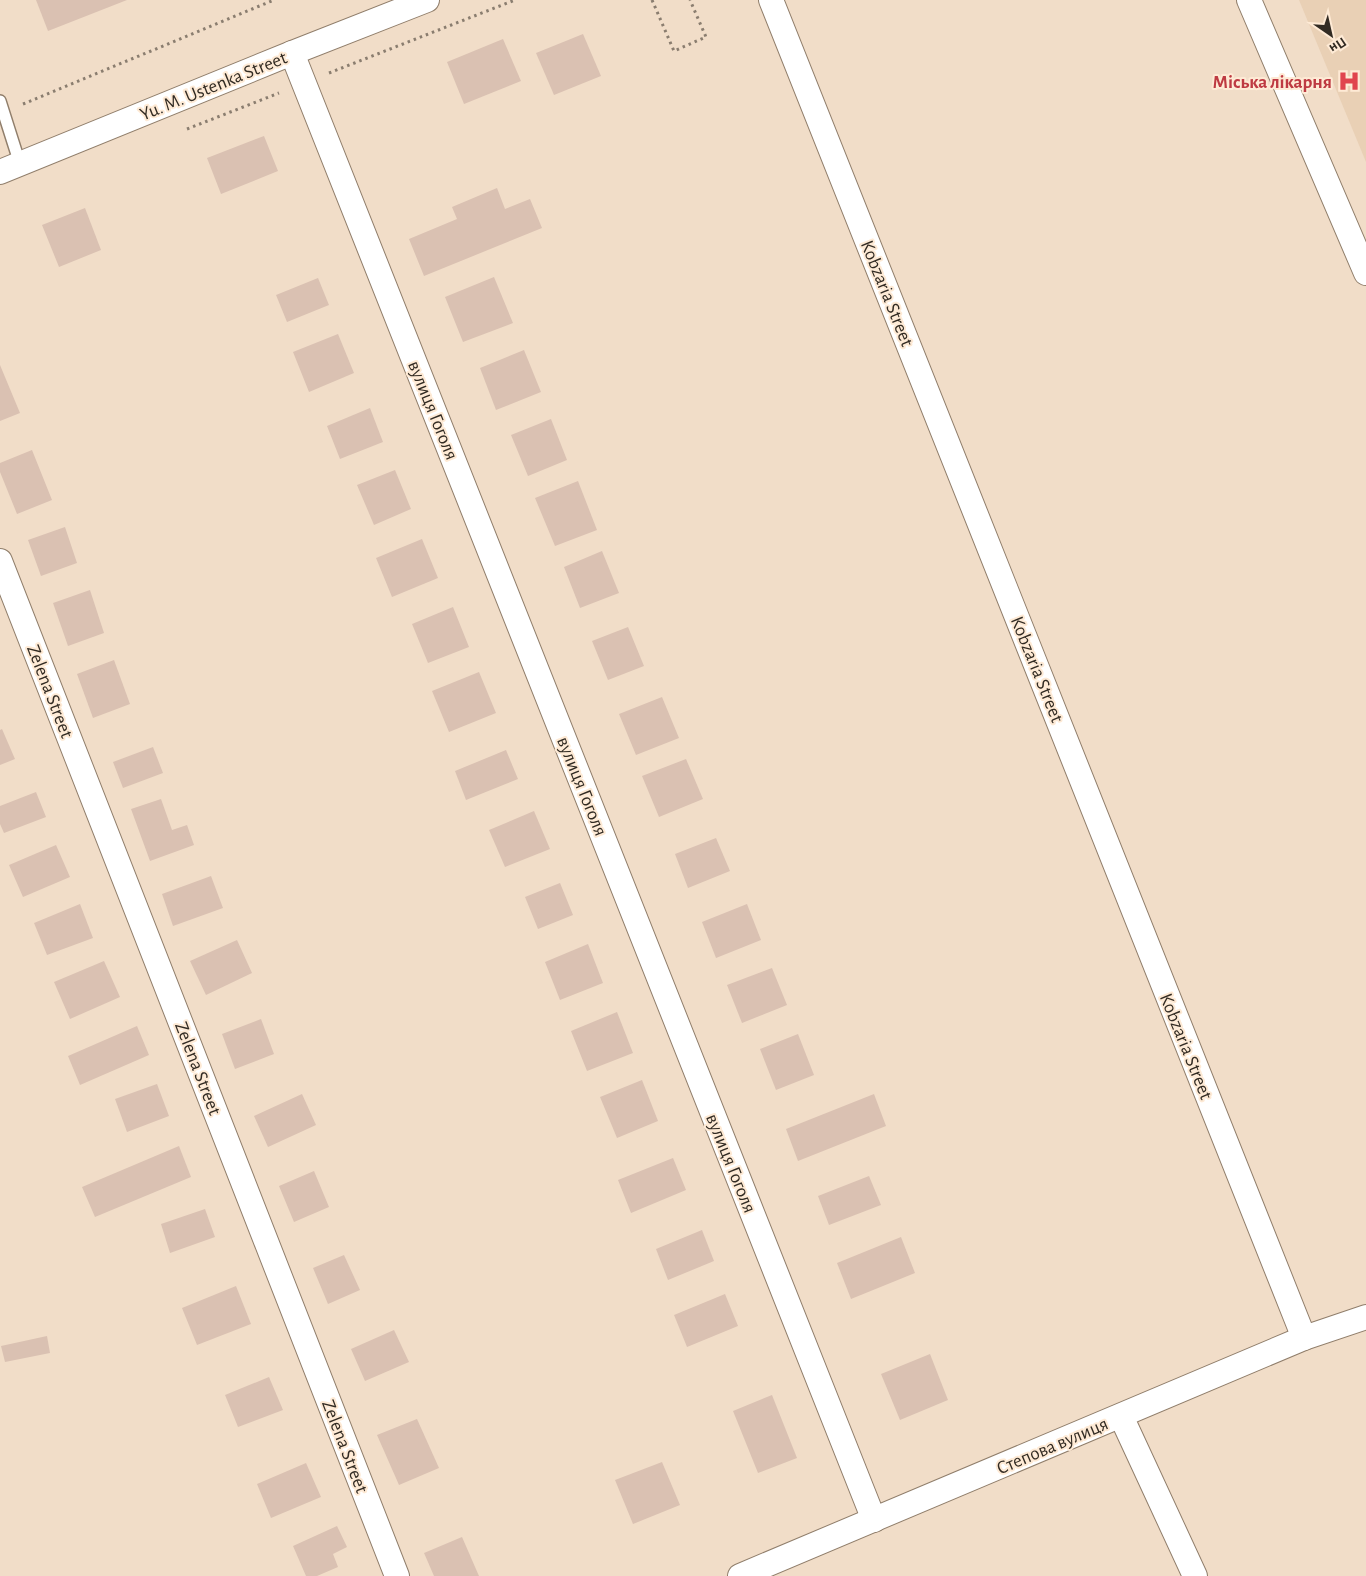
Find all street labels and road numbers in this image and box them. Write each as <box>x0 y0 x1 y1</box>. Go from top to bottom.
street label: Yu. M. Ustenka Street <box>137 48 290 125</box>
street label: Kobzaria Street <box>857 238 917 349</box>
street label: вулиця Гоголя <box>404 358 461 463</box>
street label: Kobzaria Street <box>1007 614 1067 725</box>
street label: Zelena Street <box>23 642 76 741</box>
street label: вулиця Гоголя <box>553 734 610 839</box>
street label: Kobzaria Street <box>1156 991 1216 1102</box>
street label: Zelena Street <box>171 1019 224 1118</box>
street label: вулиця Гоголя <box>702 1111 759 1216</box>
street label: Zelena Street <box>318 1397 371 1496</box>
street label: Степова вулиця <box>994 1414 1111 1478</box>

